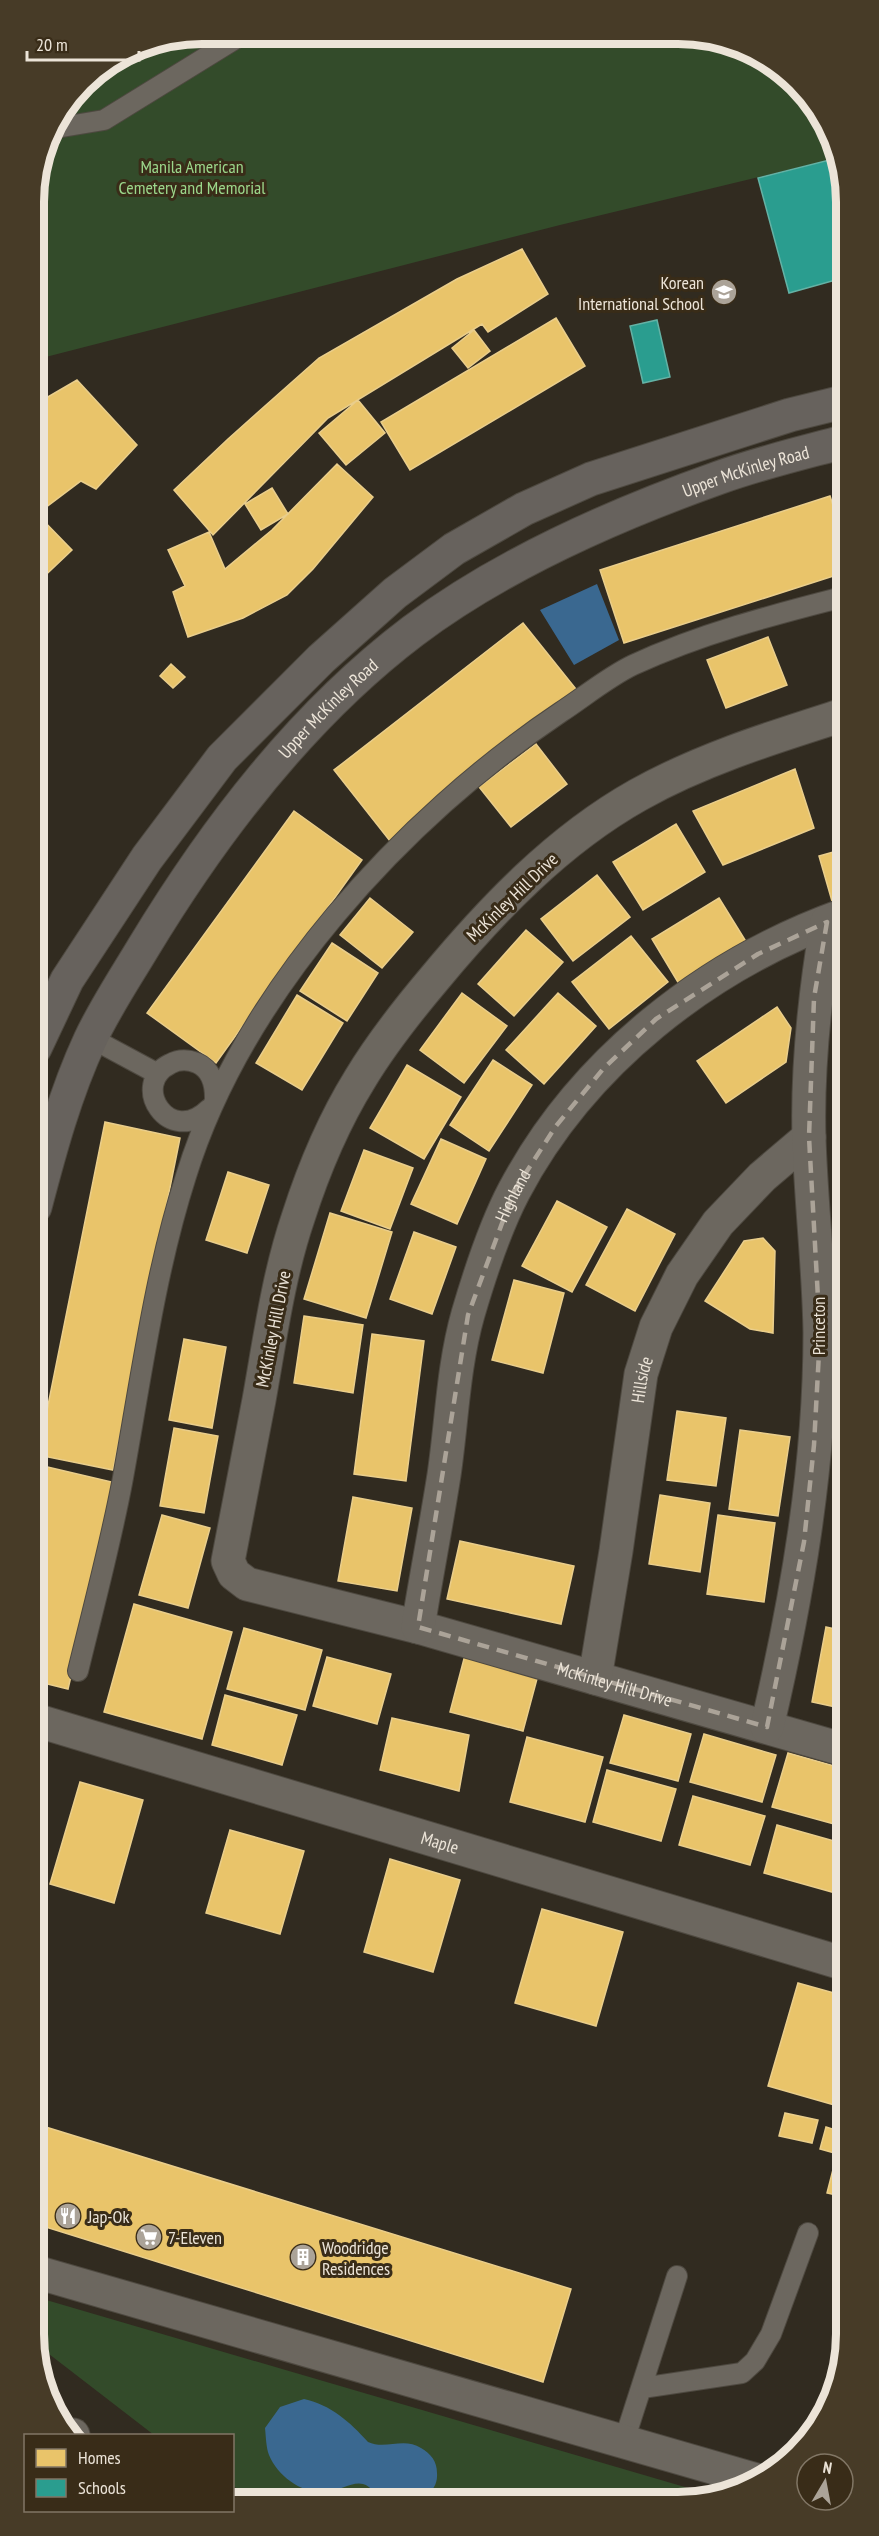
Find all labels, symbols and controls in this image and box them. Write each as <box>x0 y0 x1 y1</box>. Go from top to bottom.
scale bar <box>27 24 140 62</box>
text: 20 m <box>36 33 68 56</box>
park label: Manila American Cemetery and Memorial <box>119 155 266 199</box>
place label: Korean International School <box>578 271 705 315</box>
school or university icon: Korean International School <box>709 277 739 307</box>
street label: Upper McKinley Road <box>679 440 812 502</box>
street label: Upper McKinley Road <box>273 653 382 763</box>
street label: McKinley Hill Drive <box>461 848 563 946</box>
street label: Highland <box>489 1165 535 1225</box>
street label: McKinley Hill Drive <box>250 1269 296 1389</box>
street label: Princeton <box>807 1297 830 1355</box>
street label: Hillside <box>626 1353 657 1404</box>
street label: McKinley Hill Drive <box>555 1656 675 1711</box>
street label: Maple <box>418 1825 462 1859</box>
restaurant icon: Jap-Ok <box>53 2201 83 2231</box>
place label: Jap-Ok <box>87 2205 129 2228</box>
supermarket icon: 7-Eleven <box>134 2222 164 2252</box>
place label: 7-Eleven <box>168 2226 222 2249</box>
place label: Woodridge Residences <box>322 2236 390 2280</box>
building icon: Woodridge Residences <box>288 2242 318 2272</box>
legend <box>24 2434 234 2512</box>
text: Homes <box>78 2446 121 2469</box>
north arrow <box>795 2452 855 2512</box>
text: N <box>822 2457 834 2478</box>
text: Schools <box>78 2476 126 2499</box>

